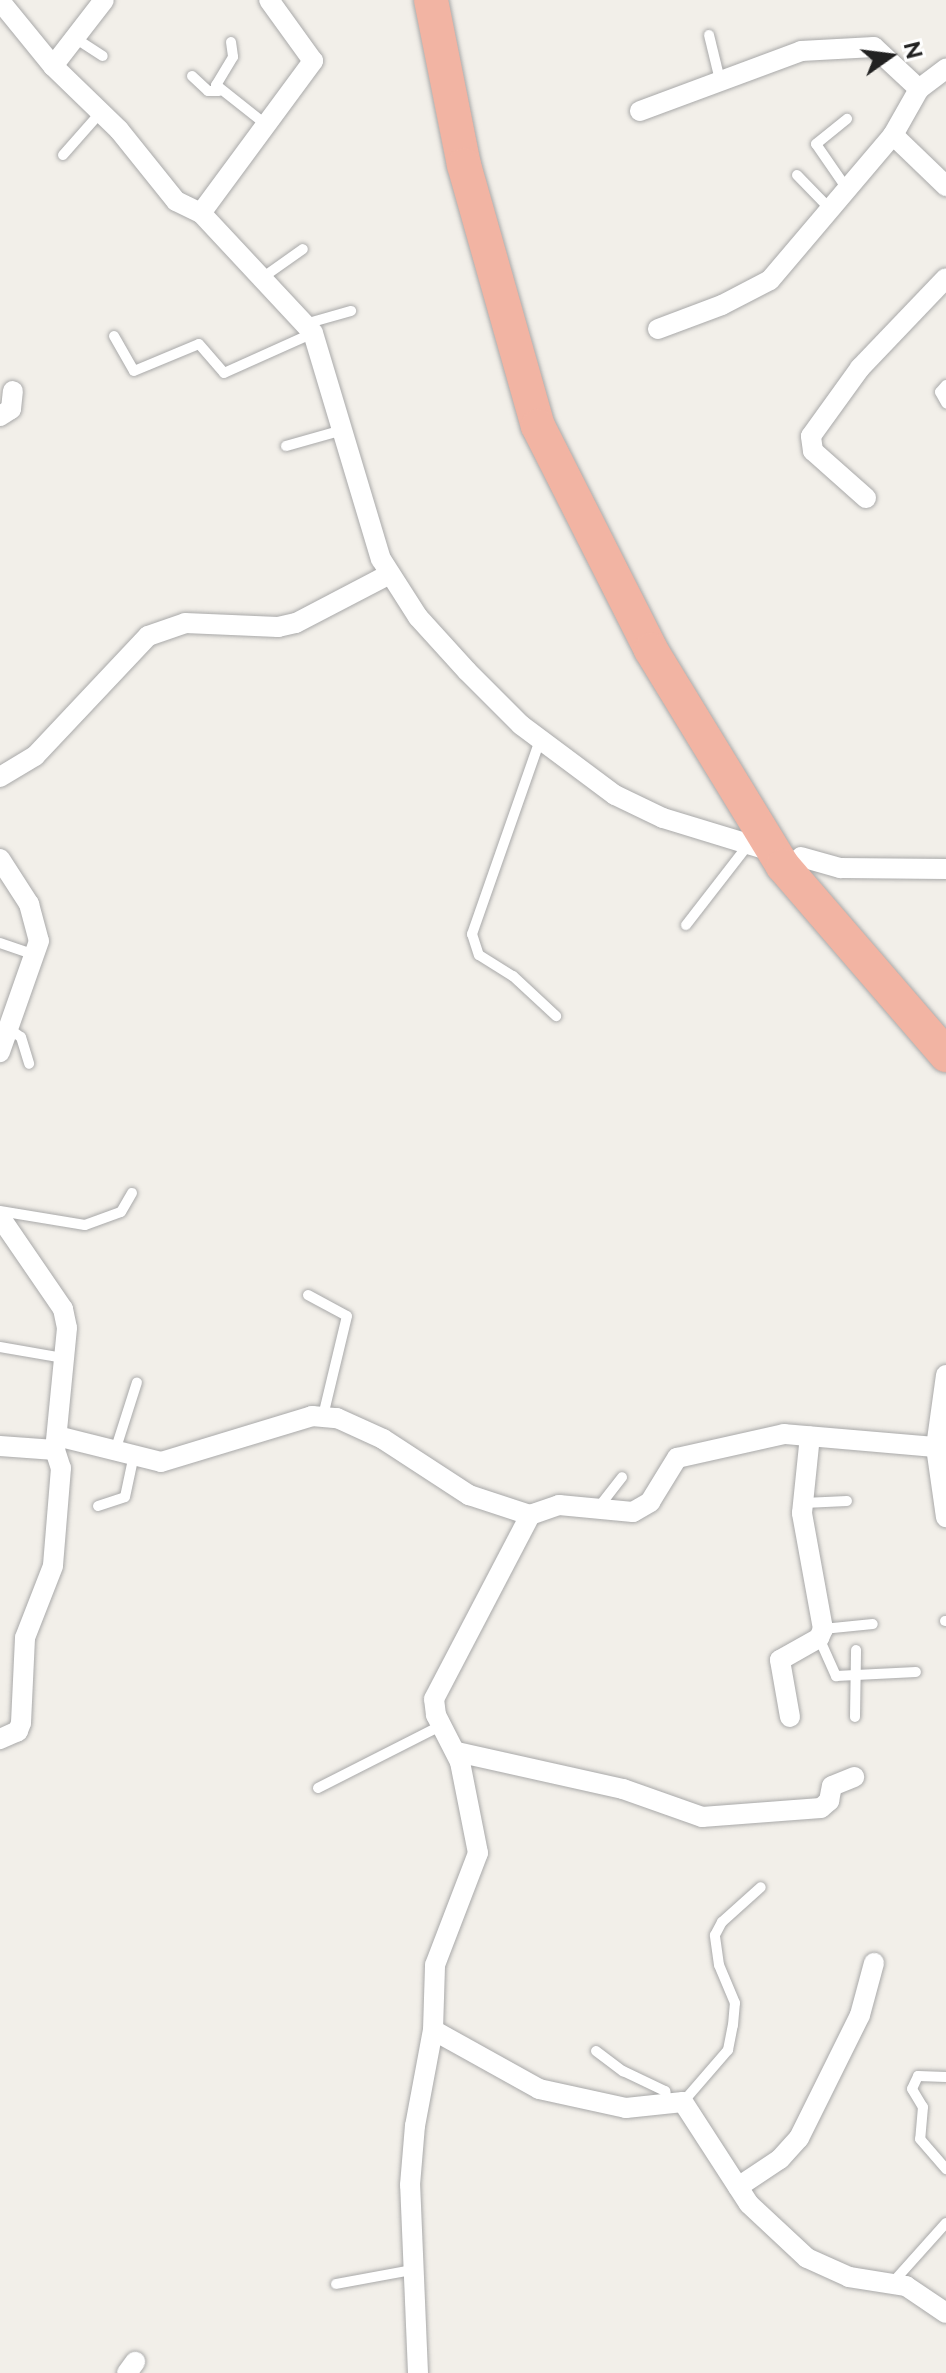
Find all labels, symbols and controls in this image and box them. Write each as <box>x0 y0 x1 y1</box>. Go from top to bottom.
north arrow <box>850 16 930 96</box>
text: N <box>899 39 928 61</box>

